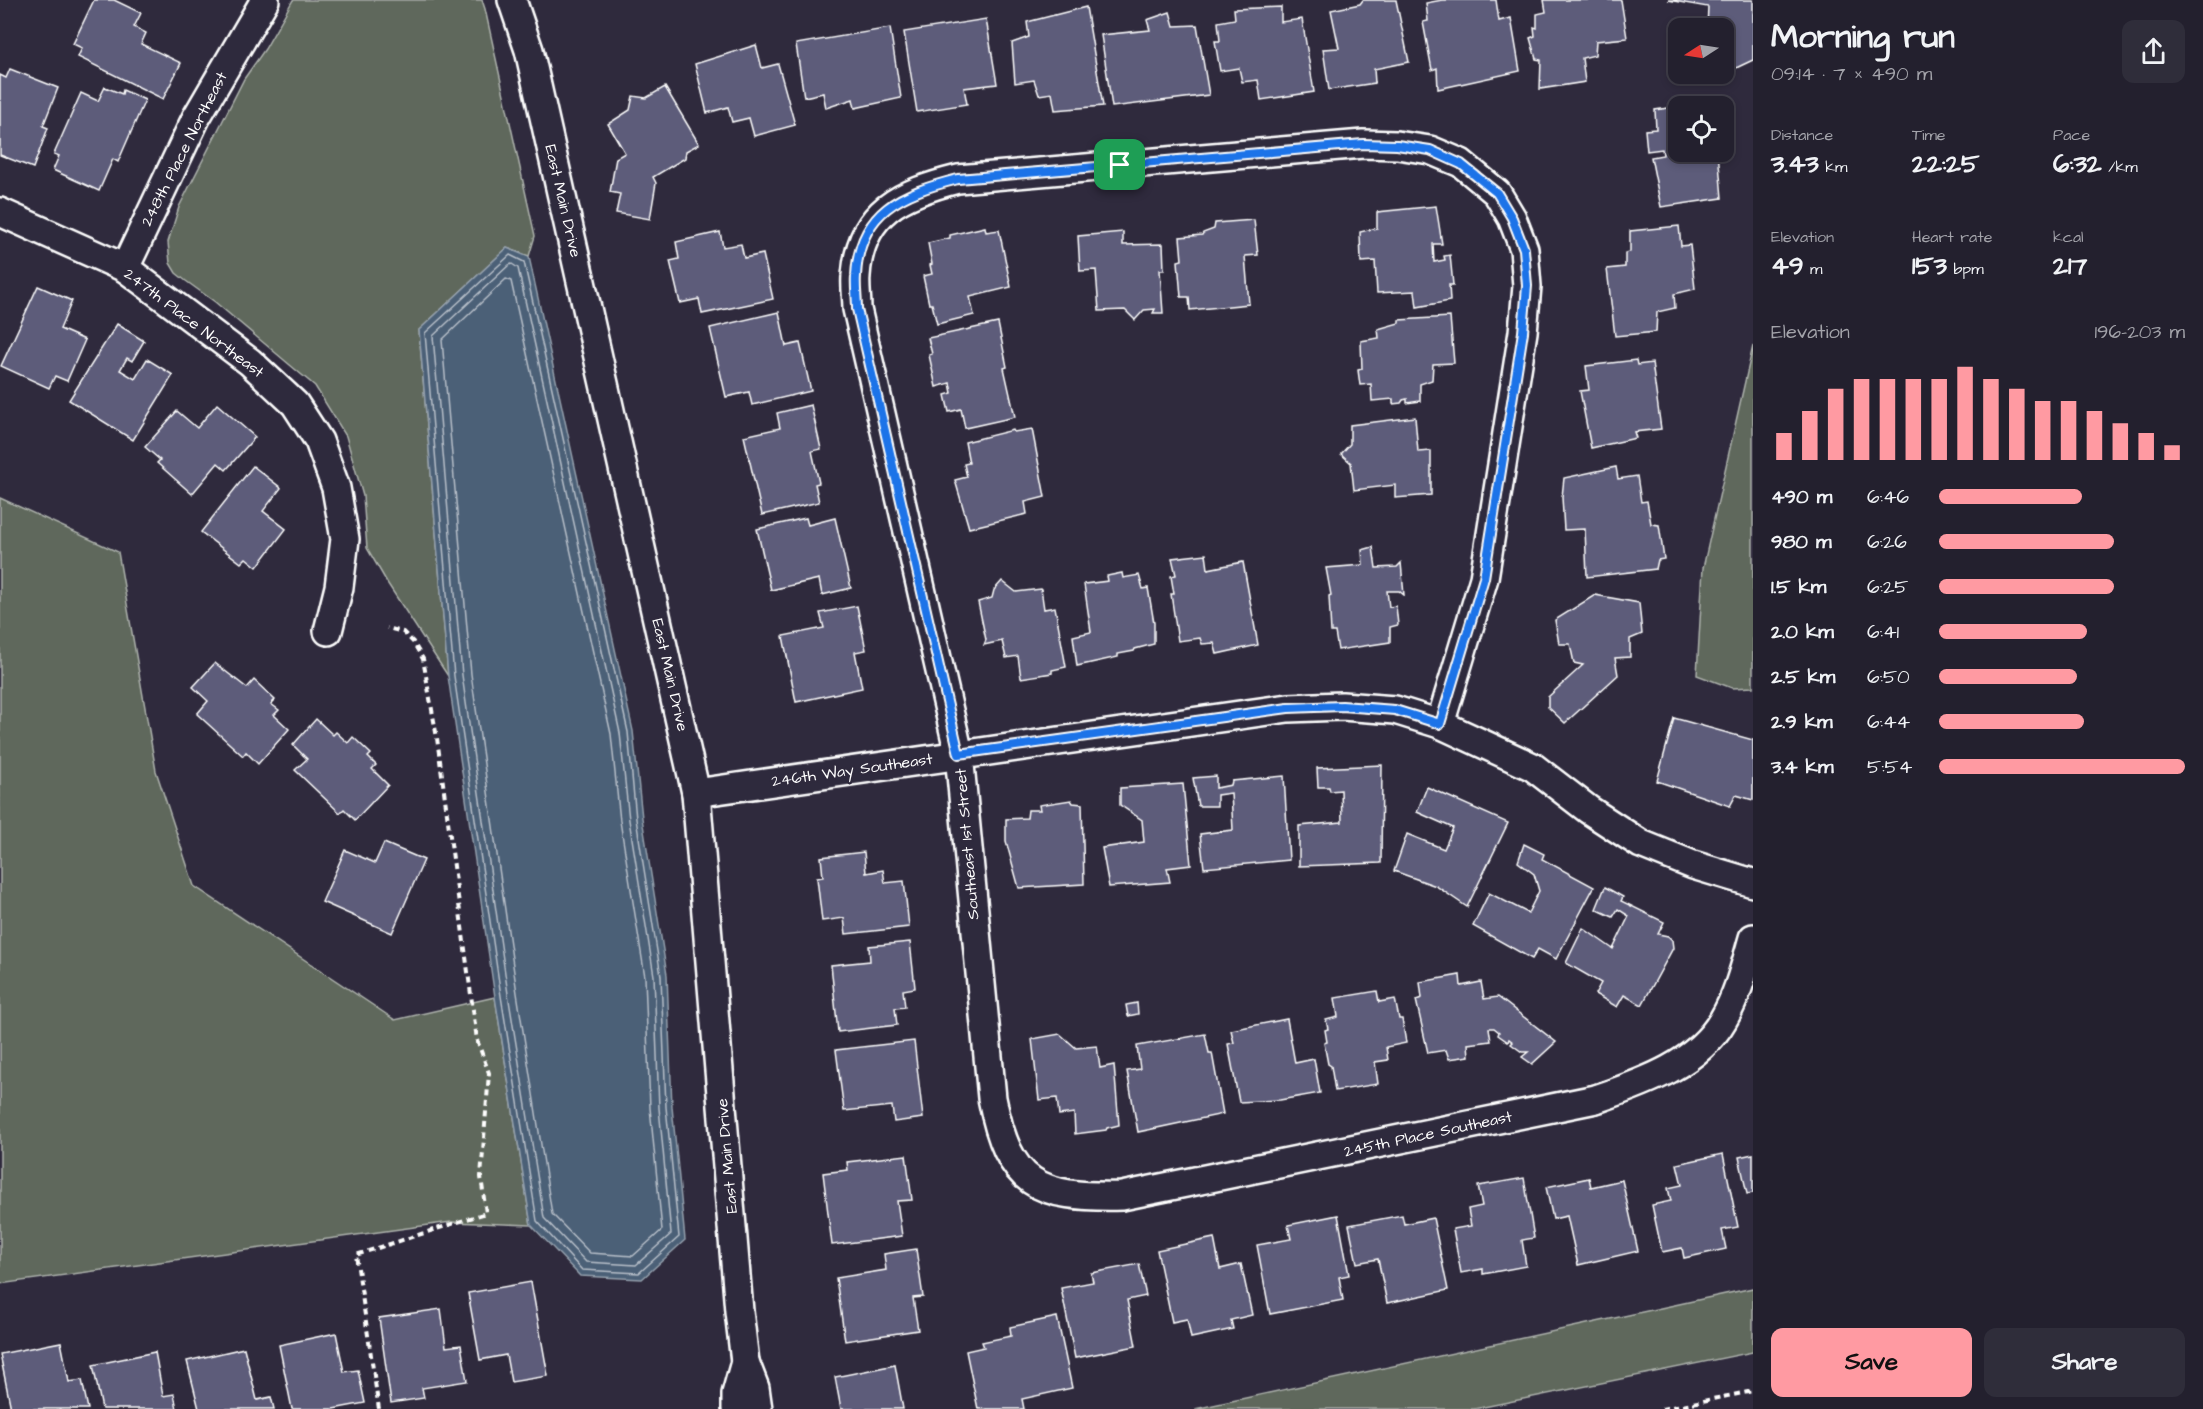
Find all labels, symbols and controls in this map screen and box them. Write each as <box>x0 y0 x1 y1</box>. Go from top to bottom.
text: Morning run <box>1771 14 1955 60</box>
north arrow <box>1668 18 1734 84</box>
map controls <box>1668 18 1734 162</box>
button: share <box>2122 20 2185 83</box>
text: 09:14 · 7 × 490 m <box>1771 60 1932 88</box>
street label: 248th Place Northeast <box>135 67 233 230</box>
button: locate <box>1668 96 1734 162</box>
text: Distance <box>1771 124 1833 146</box>
text: Time <box>1912 124 1946 146</box>
text: Pace <box>2053 124 2090 146</box>
pin <box>1094 139 1145 190</box>
street label: East Main Drive <box>539 142 587 260</box>
text: 3.43 <box>1771 146 1819 182</box>
text: 22:25 <box>1912 146 1979 182</box>
text: 6:32 <box>2053 146 2102 182</box>
icon: arrive <box>1103 148 1136 181</box>
text: km <box>1819 156 1848 178</box>
text: /km <box>2102 156 2138 178</box>
text: Elevation <box>1771 226 1834 248</box>
text: Heart rate <box>1912 226 1992 248</box>
text: kcal <box>2053 226 2084 248</box>
text: 49 <box>1771 248 1804 284</box>
text: 153 <box>1912 248 1947 284</box>
text: 217 <box>2053 248 2087 284</box>
text: m <box>1804 258 1822 280</box>
text: bpm <box>1947 258 1984 280</box>
street label: 247th Place Northeast <box>119 263 269 383</box>
text: Elevation <box>1771 318 1850 346</box>
text: 196–203 m <box>2094 318 2185 346</box>
text: 490 m <box>1771 483 1832 511</box>
text: 6:46 <box>1867 483 1909 511</box>
text: 980 m <box>1771 528 1832 556</box>
text: 6:26 <box>1867 528 1907 556</box>
text: 1.5 km <box>1771 573 1826 601</box>
text: 6:25 <box>1867 573 1908 601</box>
street label: East Main Drive <box>646 616 694 734</box>
text: 2.0 km <box>1771 618 1834 646</box>
text: 6:41 <box>1867 618 1899 646</box>
text: 2.5 km <box>1771 663 1835 691</box>
text: 6:50 <box>1867 663 1910 691</box>
text: 2.9 km <box>1771 708 1833 736</box>
text: 6:44 <box>1867 708 1910 736</box>
street label: 246th Way Southeast <box>770 748 935 793</box>
text: 3.4 km <box>1771 753 1833 781</box>
text: 5:54 <box>1867 753 1912 781</box>
street label: Southeast 1st Street <box>949 767 985 921</box>
street label: East Main Drive <box>711 1097 743 1214</box>
street label: 245th Place Southeast <box>1342 1105 1515 1163</box>
button: Save <box>1771 1328 1972 1397</box>
button: Share <box>1984 1328 2185 1397</box>

